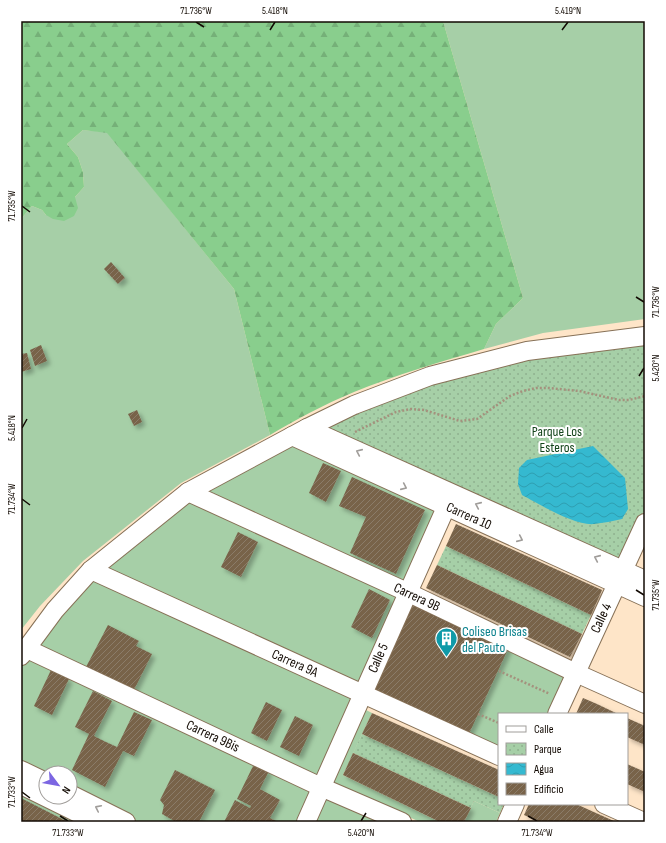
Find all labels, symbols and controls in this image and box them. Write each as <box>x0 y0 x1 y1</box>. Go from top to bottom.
text: 71.736°W <box>180 5 212 17</box>
text: 5.418°N <box>262 5 288 17</box>
text: 5.419°N <box>555 5 581 17</box>
text: 71.735°W <box>6 190 18 222</box>
text: 71.736°W <box>650 286 662 318</box>
text: 5.420°N <box>650 355 662 381</box>
text: 5.418°N <box>6 415 18 441</box>
park label: Parque Los Esteros <box>532 423 582 456</box>
one-way arrow <box>356 449 364 457</box>
one-way arrow <box>400 482 407 490</box>
text: 71.734°W <box>6 483 18 514</box>
street label: Carrera 10 <box>444 498 494 534</box>
one-way arrow <box>474 502 482 510</box>
one-way arrow <box>516 534 523 542</box>
one-way arrow <box>593 555 601 563</box>
street label: Carrera 9B <box>391 579 443 615</box>
text: 71.735°W <box>650 579 662 611</box>
street label: Calle 4 <box>587 600 615 636</box>
place label: Coliseo Brisas del Pauto <box>462 623 527 656</box>
building icon: Coliseo Brisas del Pauto <box>433 626 459 659</box>
street label: Calle 5 <box>364 640 392 675</box>
street label: Carrera 9A <box>269 645 322 681</box>
legend <box>498 713 628 805</box>
street label: Carrera 9Bis <box>184 716 242 756</box>
text: Calle <box>534 722 554 737</box>
text: Parque <box>534 742 562 757</box>
text: Agua <box>533 762 554 777</box>
north arrow <box>38 765 78 805</box>
text: 71.733°W <box>6 776 18 808</box>
text: Edificio <box>534 782 563 797</box>
text: N <box>59 784 73 796</box>
one-way arrow <box>95 805 102 813</box>
text: 71.733°W <box>52 827 84 839</box>
text: 5.420°N <box>348 827 374 839</box>
text: 71.734°W <box>522 827 553 839</box>

